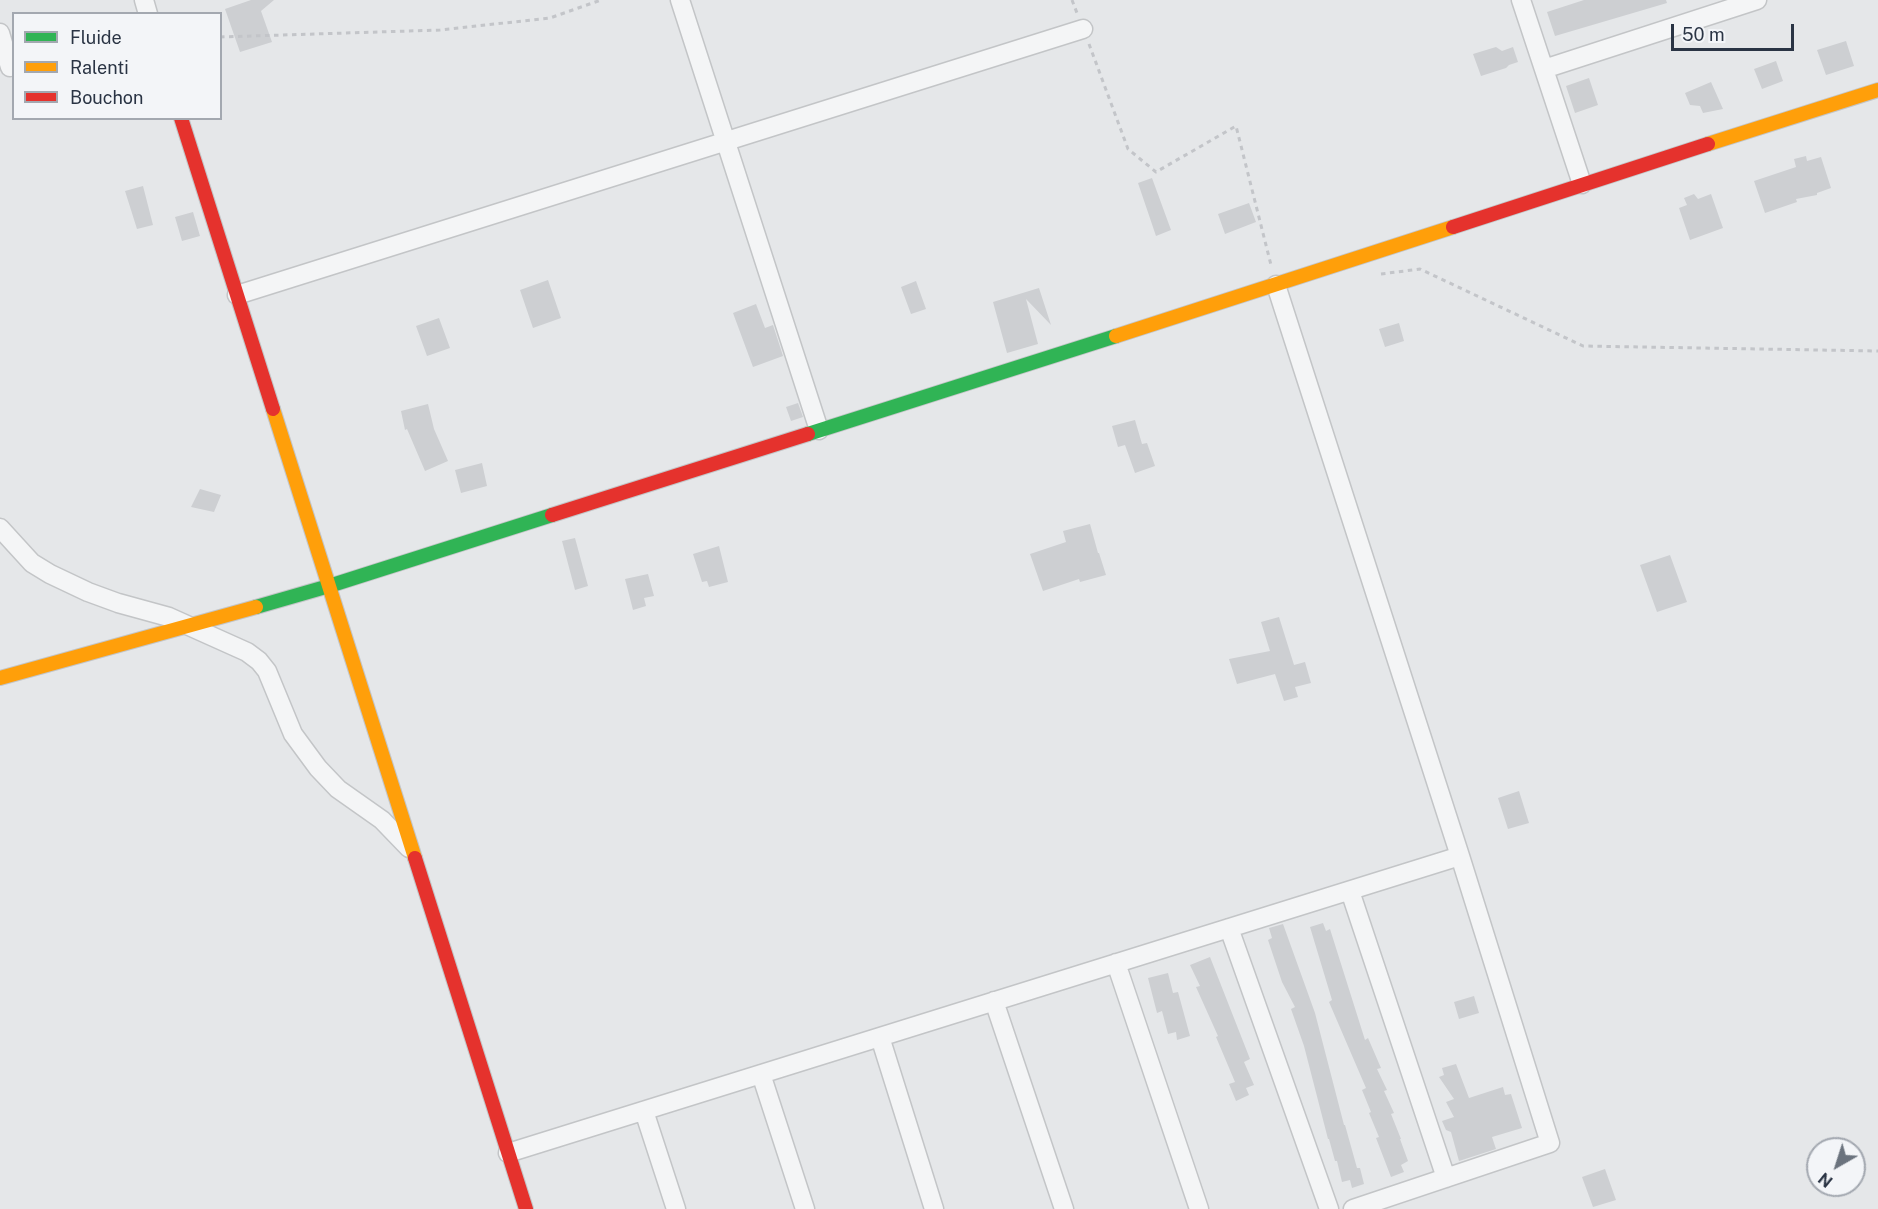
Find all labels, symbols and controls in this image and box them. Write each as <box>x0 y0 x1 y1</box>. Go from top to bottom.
legend <box>12 12 222 120</box>
scale bar <box>1674 12 1797 50</box>
text: 50 m <box>1682 24 1725 45</box>
text: Fluide <box>70 27 122 48</box>
text: Ralenti <box>70 57 129 78</box>
text: Bouchon <box>70 87 143 108</box>
north arrow <box>1806 1137 1866 1197</box>
text: N <box>1815 1169 1836 1191</box>

